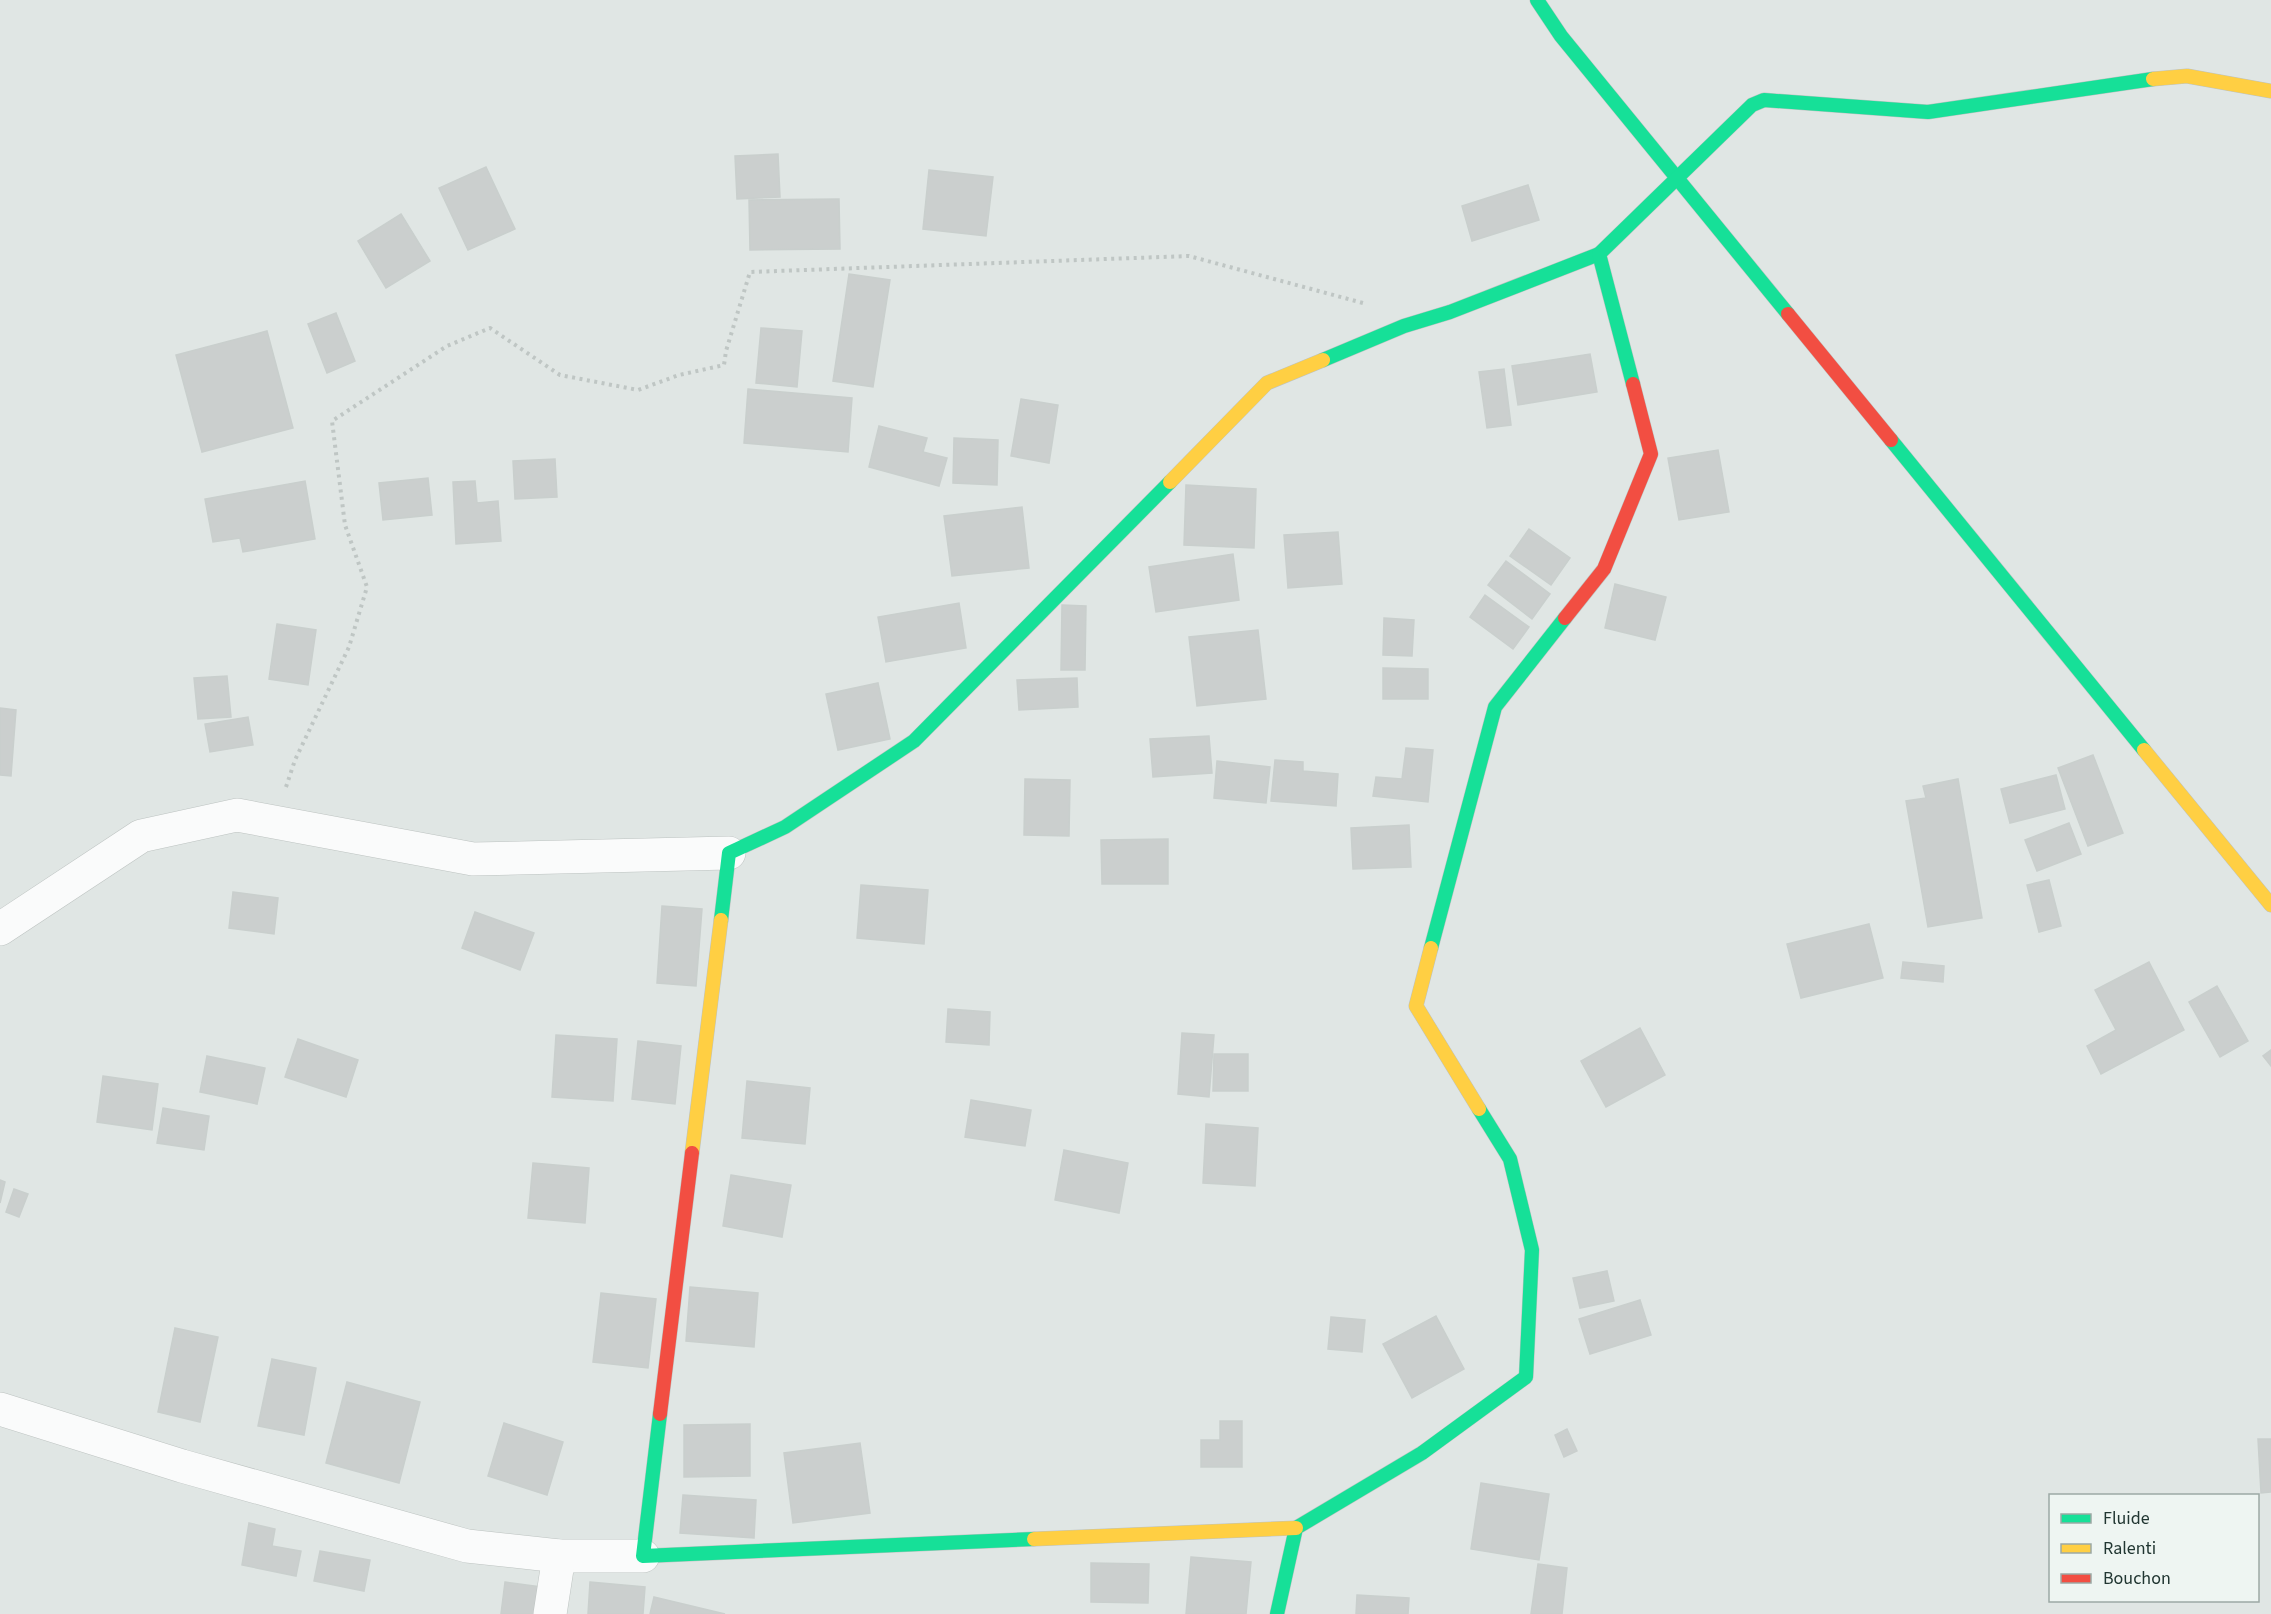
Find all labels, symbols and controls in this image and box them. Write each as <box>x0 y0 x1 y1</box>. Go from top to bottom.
legend <box>2049 1494 2259 1602</box>
text: Fluide <box>2103 1506 2150 1531</box>
text: Ralenti <box>2103 1536 2156 1561</box>
text: Bouchon <box>2103 1566 2171 1591</box>

